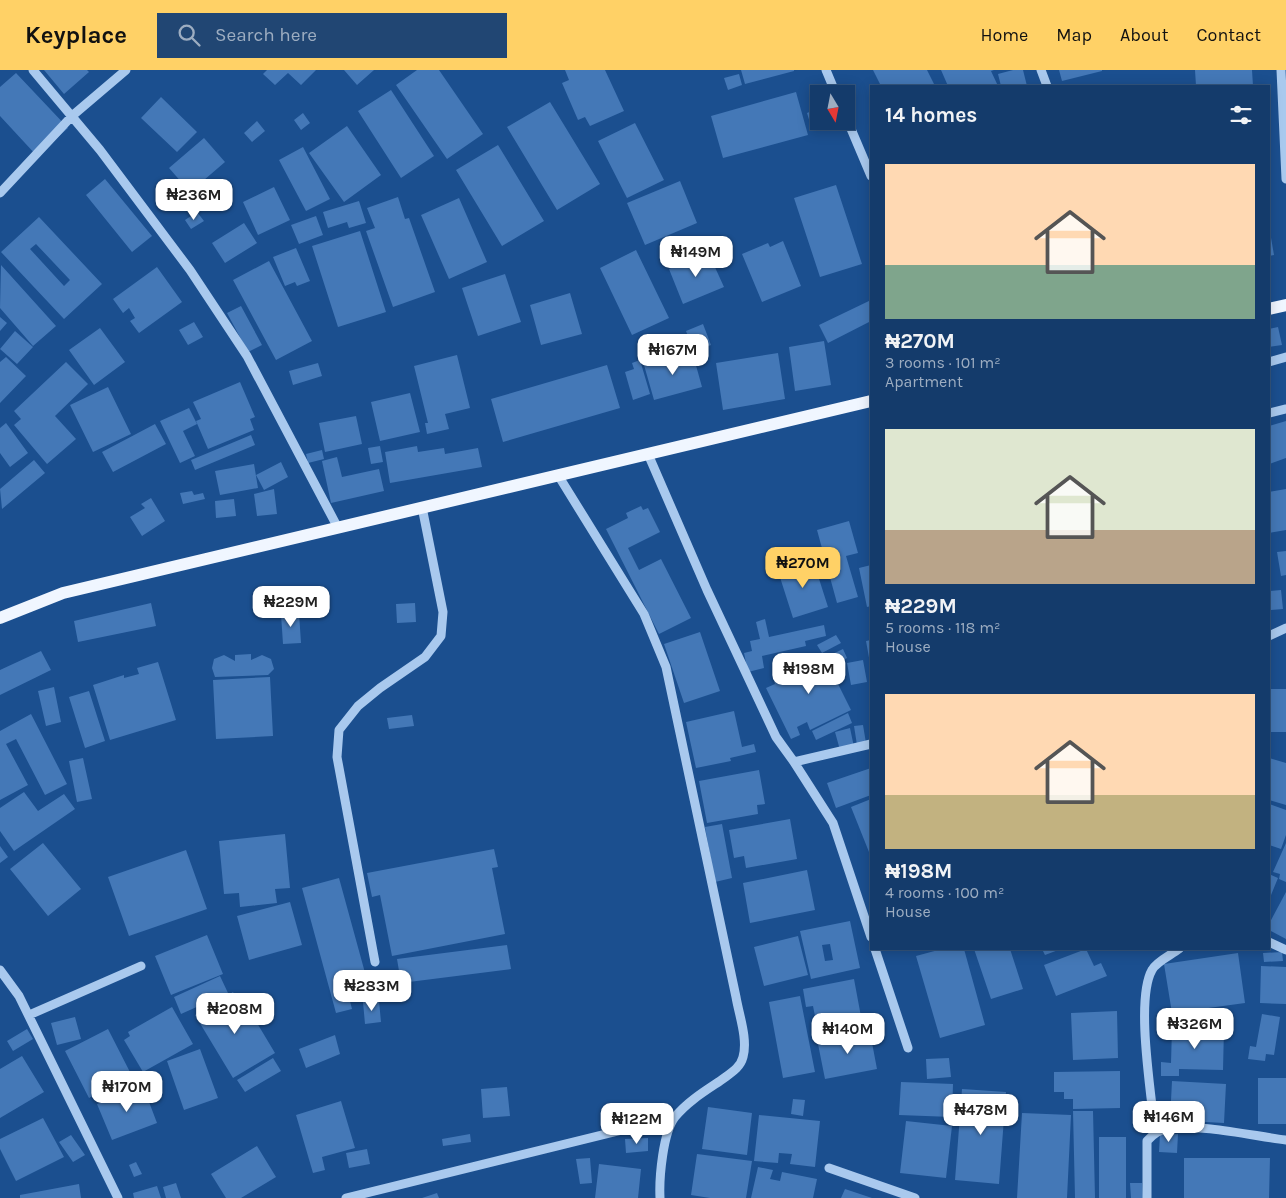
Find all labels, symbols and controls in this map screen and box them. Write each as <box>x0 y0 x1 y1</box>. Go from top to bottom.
search box <box>157 13 507 58</box>
text: Keyplace <box>25 21 127 49</box>
icon: search <box>175 21 203 49</box>
text: Search here <box>215 24 317 46</box>
text: Home <box>980 24 1028 46</box>
text: Map <box>1056 24 1092 46</box>
text: About <box>1120 24 1169 46</box>
text: Contact <box>1197 24 1261 46</box>
north arrow <box>810 85 855 130</box>
map controls <box>810 85 855 130</box>
icon: filters <box>1227 101 1255 129</box>
text: 14 homes <box>885 103 977 127</box>
pin: ₦236M <box>159 178 229 221</box>
text: ₦236M <box>167 185 221 204</box>
icon: home <box>1025 197 1115 287</box>
pin: ₦149M <box>661 236 731 278</box>
text: ₦149M <box>671 242 721 261</box>
text: ₦270M <box>885 329 955 353</box>
pin: ₦167M <box>638 334 708 376</box>
text: ₦167M <box>649 340 697 359</box>
text: 3 rooms · 101 m² <box>885 353 1001 372</box>
text: Apartment <box>885 372 963 391</box>
icon: home <box>1025 462 1115 552</box>
pin: ₦270M <box>768 546 838 589</box>
text: ₦270M <box>776 553 830 572</box>
pin: ₦229M <box>256 586 326 628</box>
text: ₦229M <box>264 592 318 611</box>
text: ₦229M <box>885 594 957 618</box>
text: 5 rooms · 118 m² <box>885 618 1001 637</box>
text: House <box>885 637 931 656</box>
pin: ₦198M <box>774 652 844 695</box>
text: ₦198M <box>783 659 835 678</box>
icon: home <box>1025 727 1115 817</box>
text: ₦198M <box>885 859 952 883</box>
text: 4 rooms · 100 m² <box>885 883 1004 902</box>
text: House <box>885 902 931 921</box>
pin: ₦283M <box>337 970 407 1012</box>
text: ₦283M <box>344 976 400 995</box>
pin: ₦208M <box>200 992 270 1035</box>
text: ₦208M <box>207 999 263 1018</box>
pin: ₦326M <box>1160 1008 1230 1050</box>
pin: ₦140M <box>813 1012 883 1055</box>
text: ₦326M <box>1168 1014 1222 1033</box>
text: ₦140M <box>823 1019 873 1038</box>
pin: ₦170M <box>92 1070 162 1113</box>
text: ₦170M <box>102 1077 152 1096</box>
pin: ₦478M <box>946 1094 1016 1136</box>
text: ₦478M <box>954 1100 1008 1119</box>
pin: ₦146M <box>1134 1100 1204 1143</box>
pin: ₦122M <box>602 1102 672 1145</box>
text: ₦146M <box>1144 1107 1194 1126</box>
text: ₦122M <box>612 1109 662 1128</box>

